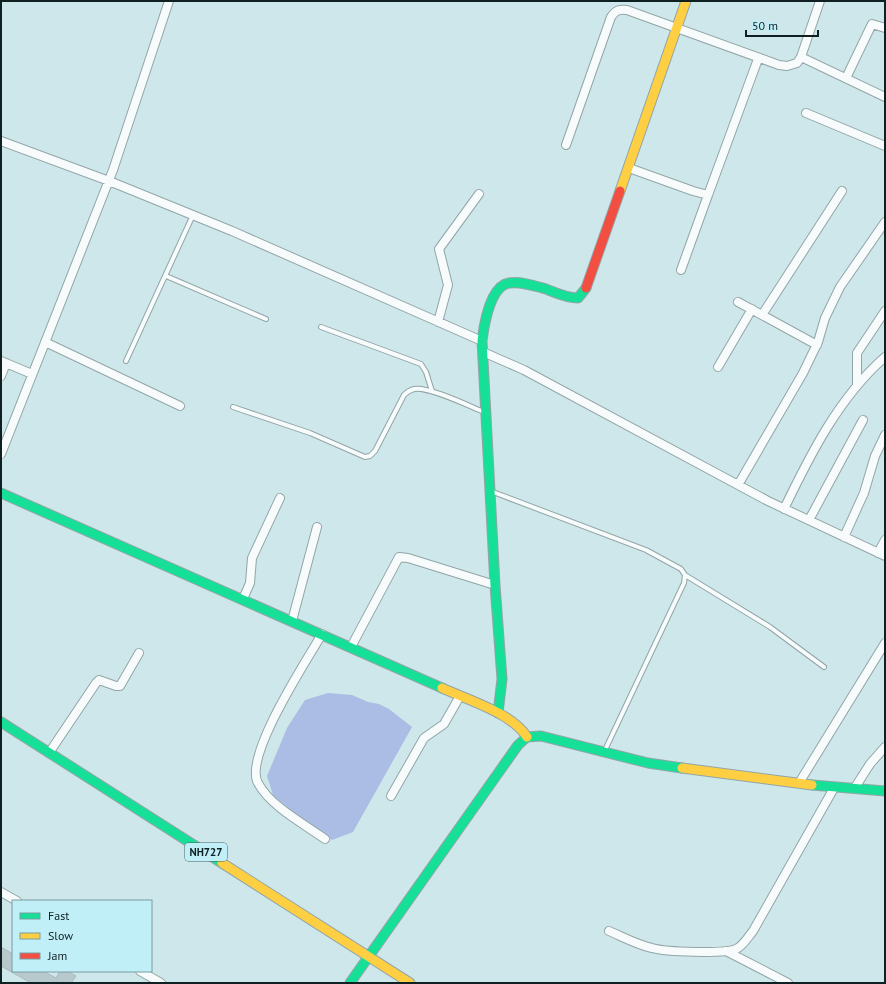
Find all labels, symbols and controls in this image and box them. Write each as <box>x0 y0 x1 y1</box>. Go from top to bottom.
scale bar <box>746 12 818 38</box>
text: 50 m <box>752 18 778 33</box>
road number: NH727 <box>185 843 227 861</box>
legend <box>12 900 152 972</box>
text: Fast <box>48 908 69 923</box>
text: Slow <box>48 928 73 943</box>
text: Jam <box>47 948 67 963</box>

